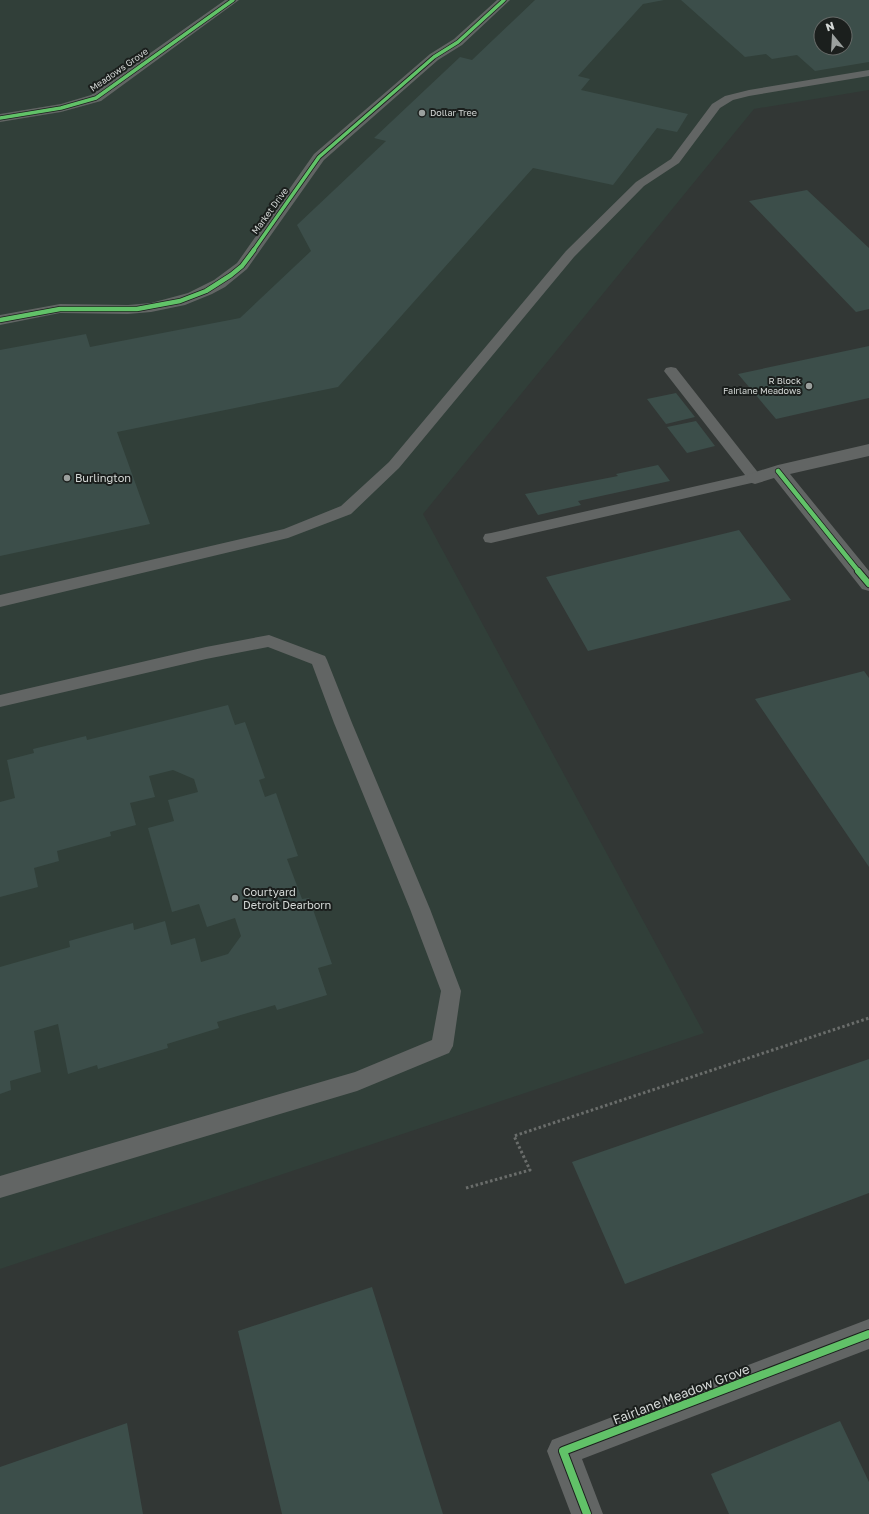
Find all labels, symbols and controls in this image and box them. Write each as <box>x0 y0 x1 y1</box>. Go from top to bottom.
north arrow <box>813 16 853 56</box>
text: N <box>824 19 836 33</box>
street label: Meadows Grove <box>88 46 150 94</box>
place label: Dollar Tree <box>430 107 477 118</box>
marker: Dollar Tree <box>417 108 427 118</box>
street label: Market Drive <box>249 185 290 236</box>
place label: R Block Fairlane Meadows <box>723 375 801 396</box>
marker: R Block Fairlane Meadows <box>804 381 814 391</box>
place label: Burlington <box>75 471 131 484</box>
marker: Burlington <box>62 473 72 483</box>
place label: Courtyard Detroit Dearborn <box>243 885 331 911</box>
marker: Courtyard Detroit Dearborn <box>230 893 240 903</box>
street label: Fairlane Meadow Grove <box>610 1360 752 1428</box>

